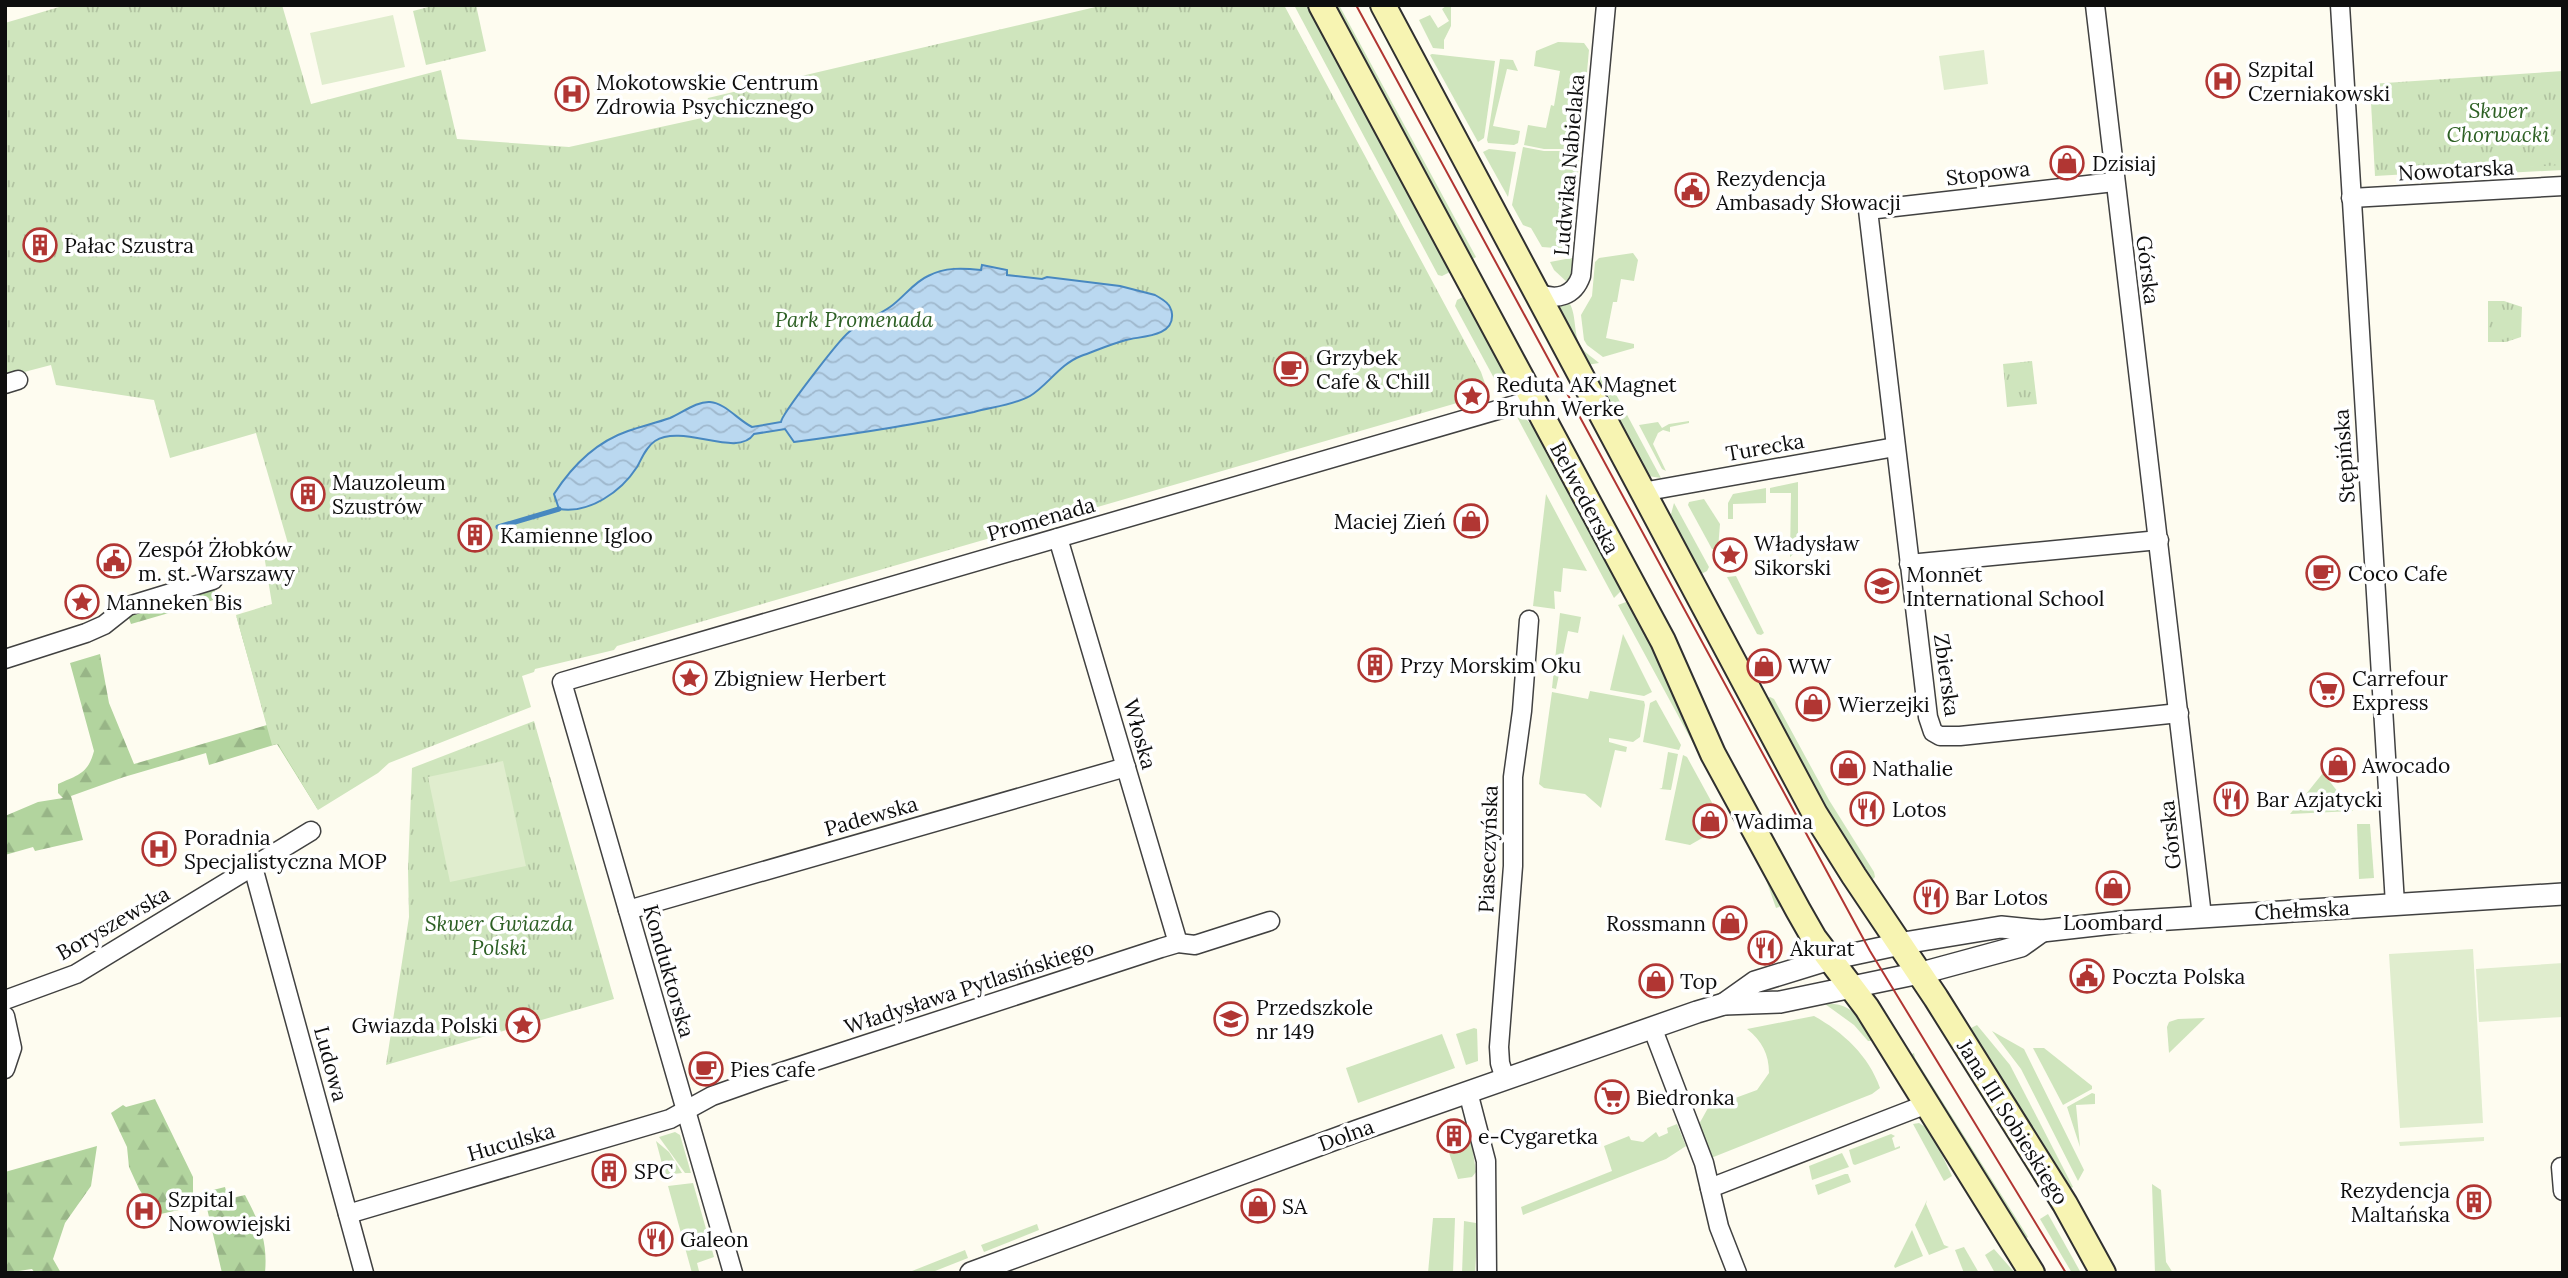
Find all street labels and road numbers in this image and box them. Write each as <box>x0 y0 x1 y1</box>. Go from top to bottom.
street label: Ludwika Nabielaka <box>1548 73 1590 257</box>
street label: Nowotarska <box>2397 153 2515 187</box>
street label: Stopowa <box>1945 154 2032 192</box>
street label: Górska <box>2130 234 2166 306</box>
street label: Stępińska <box>2327 408 2361 504</box>
street label: Turecka <box>1724 427 1806 467</box>
street label: Belwederska <box>1544 437 1626 559</box>
street label: Promenada <box>984 491 1098 547</box>
street label: Zbierska <box>1928 632 1966 718</box>
street label: Włoska <box>1117 696 1163 772</box>
street label: Piaseczyńska <box>1472 784 1504 913</box>
street label: Padewska <box>821 790 921 842</box>
street label: Górska <box>2153 799 2187 871</box>
street label: Boryszewska <box>52 880 175 966</box>
street label: Chełmska <box>2254 894 2351 926</box>
street label: Konduktorska <box>637 902 701 1041</box>
street label: Władysława Pytlasińskiego <box>841 934 1097 1040</box>
street label: Ludowa <box>308 1023 354 1105</box>
street label: Jana III Sobieskiego <box>1951 1033 2075 1210</box>
street label: Dolna <box>1314 1112 1378 1157</box>
street label: Huculska <box>464 1117 558 1167</box>

